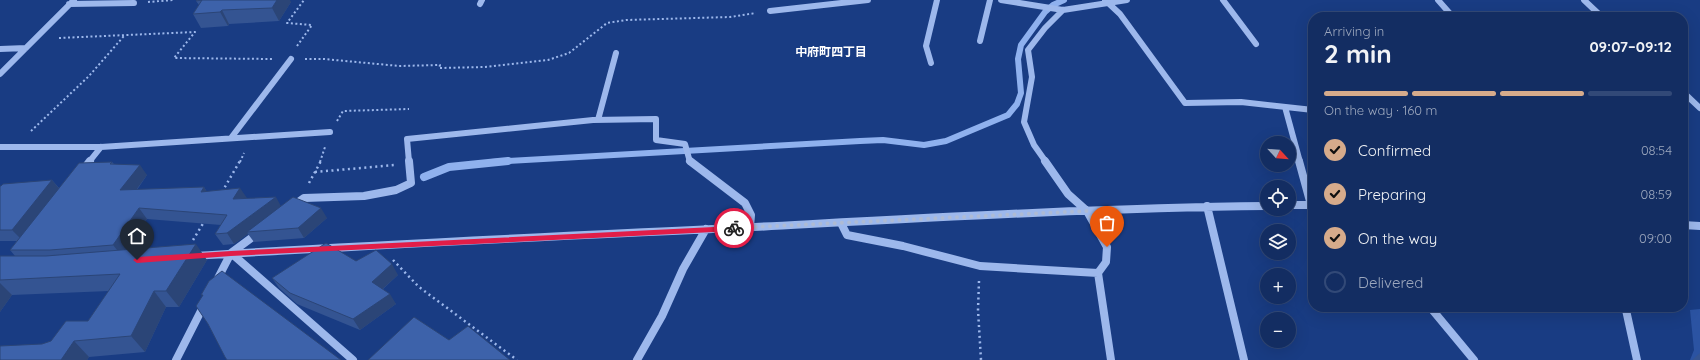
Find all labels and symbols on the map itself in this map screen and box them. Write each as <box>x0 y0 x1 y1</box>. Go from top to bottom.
district label: 中府町四丁目 <box>795 44 867 59</box>
north arrow <box>1260 136 1296 172</box>
pin <box>1090 206 1124 247</box>
courier <box>714 208 754 248</box>
pin <box>120 219 154 260</box>

